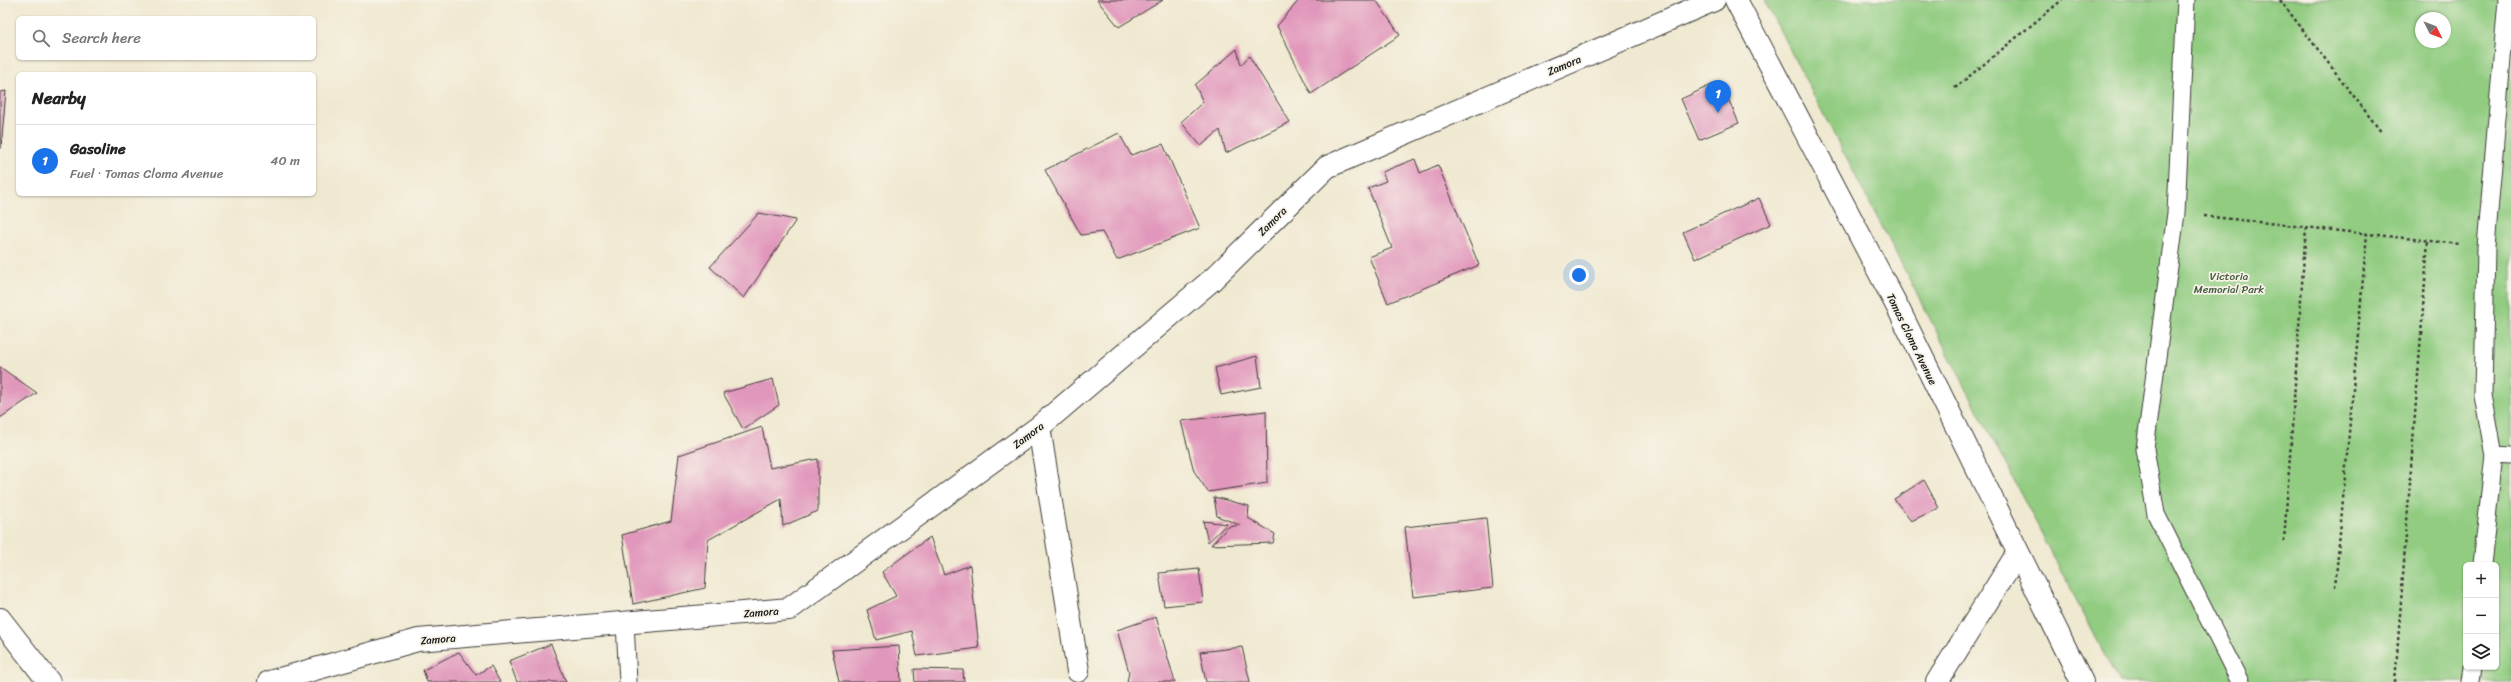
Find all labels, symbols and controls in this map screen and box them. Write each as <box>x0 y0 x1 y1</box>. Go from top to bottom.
north arrow <box>2415 12 2451 48</box>
search box <box>16 16 316 60</box>
text: Search here <box>62 25 141 51</box>
icon: search <box>30 27 52 49</box>
street label: Zamora <box>1544 50 1585 81</box>
pin: 1 <box>1705 80 1731 113</box>
text: Nearby <box>32 83 86 113</box>
text: Gasoline <box>70 136 126 162</box>
text: 1 <box>42 149 48 172</box>
text: 40 m <box>270 149 300 172</box>
text: Fuel · Tomas Cloma Avenue <box>70 162 223 185</box>
street label: Zamora <box>1253 202 1292 241</box>
your location <box>1569 265 1589 285</box>
park label: Victoria Memorial Park <box>2194 267 2264 299</box>
street label: Tomas Cloma Avenue <box>1881 290 1942 389</box>
street label: Zamora <box>1008 417 1049 454</box>
map controls <box>2463 562 2499 670</box>
button: + <box>2463 562 2499 598</box>
button: − <box>2463 598 2499 634</box>
street label: Zamora <box>742 601 780 624</box>
street label: Zamora <box>419 628 457 651</box>
button: layers <box>2463 634 2499 670</box>

